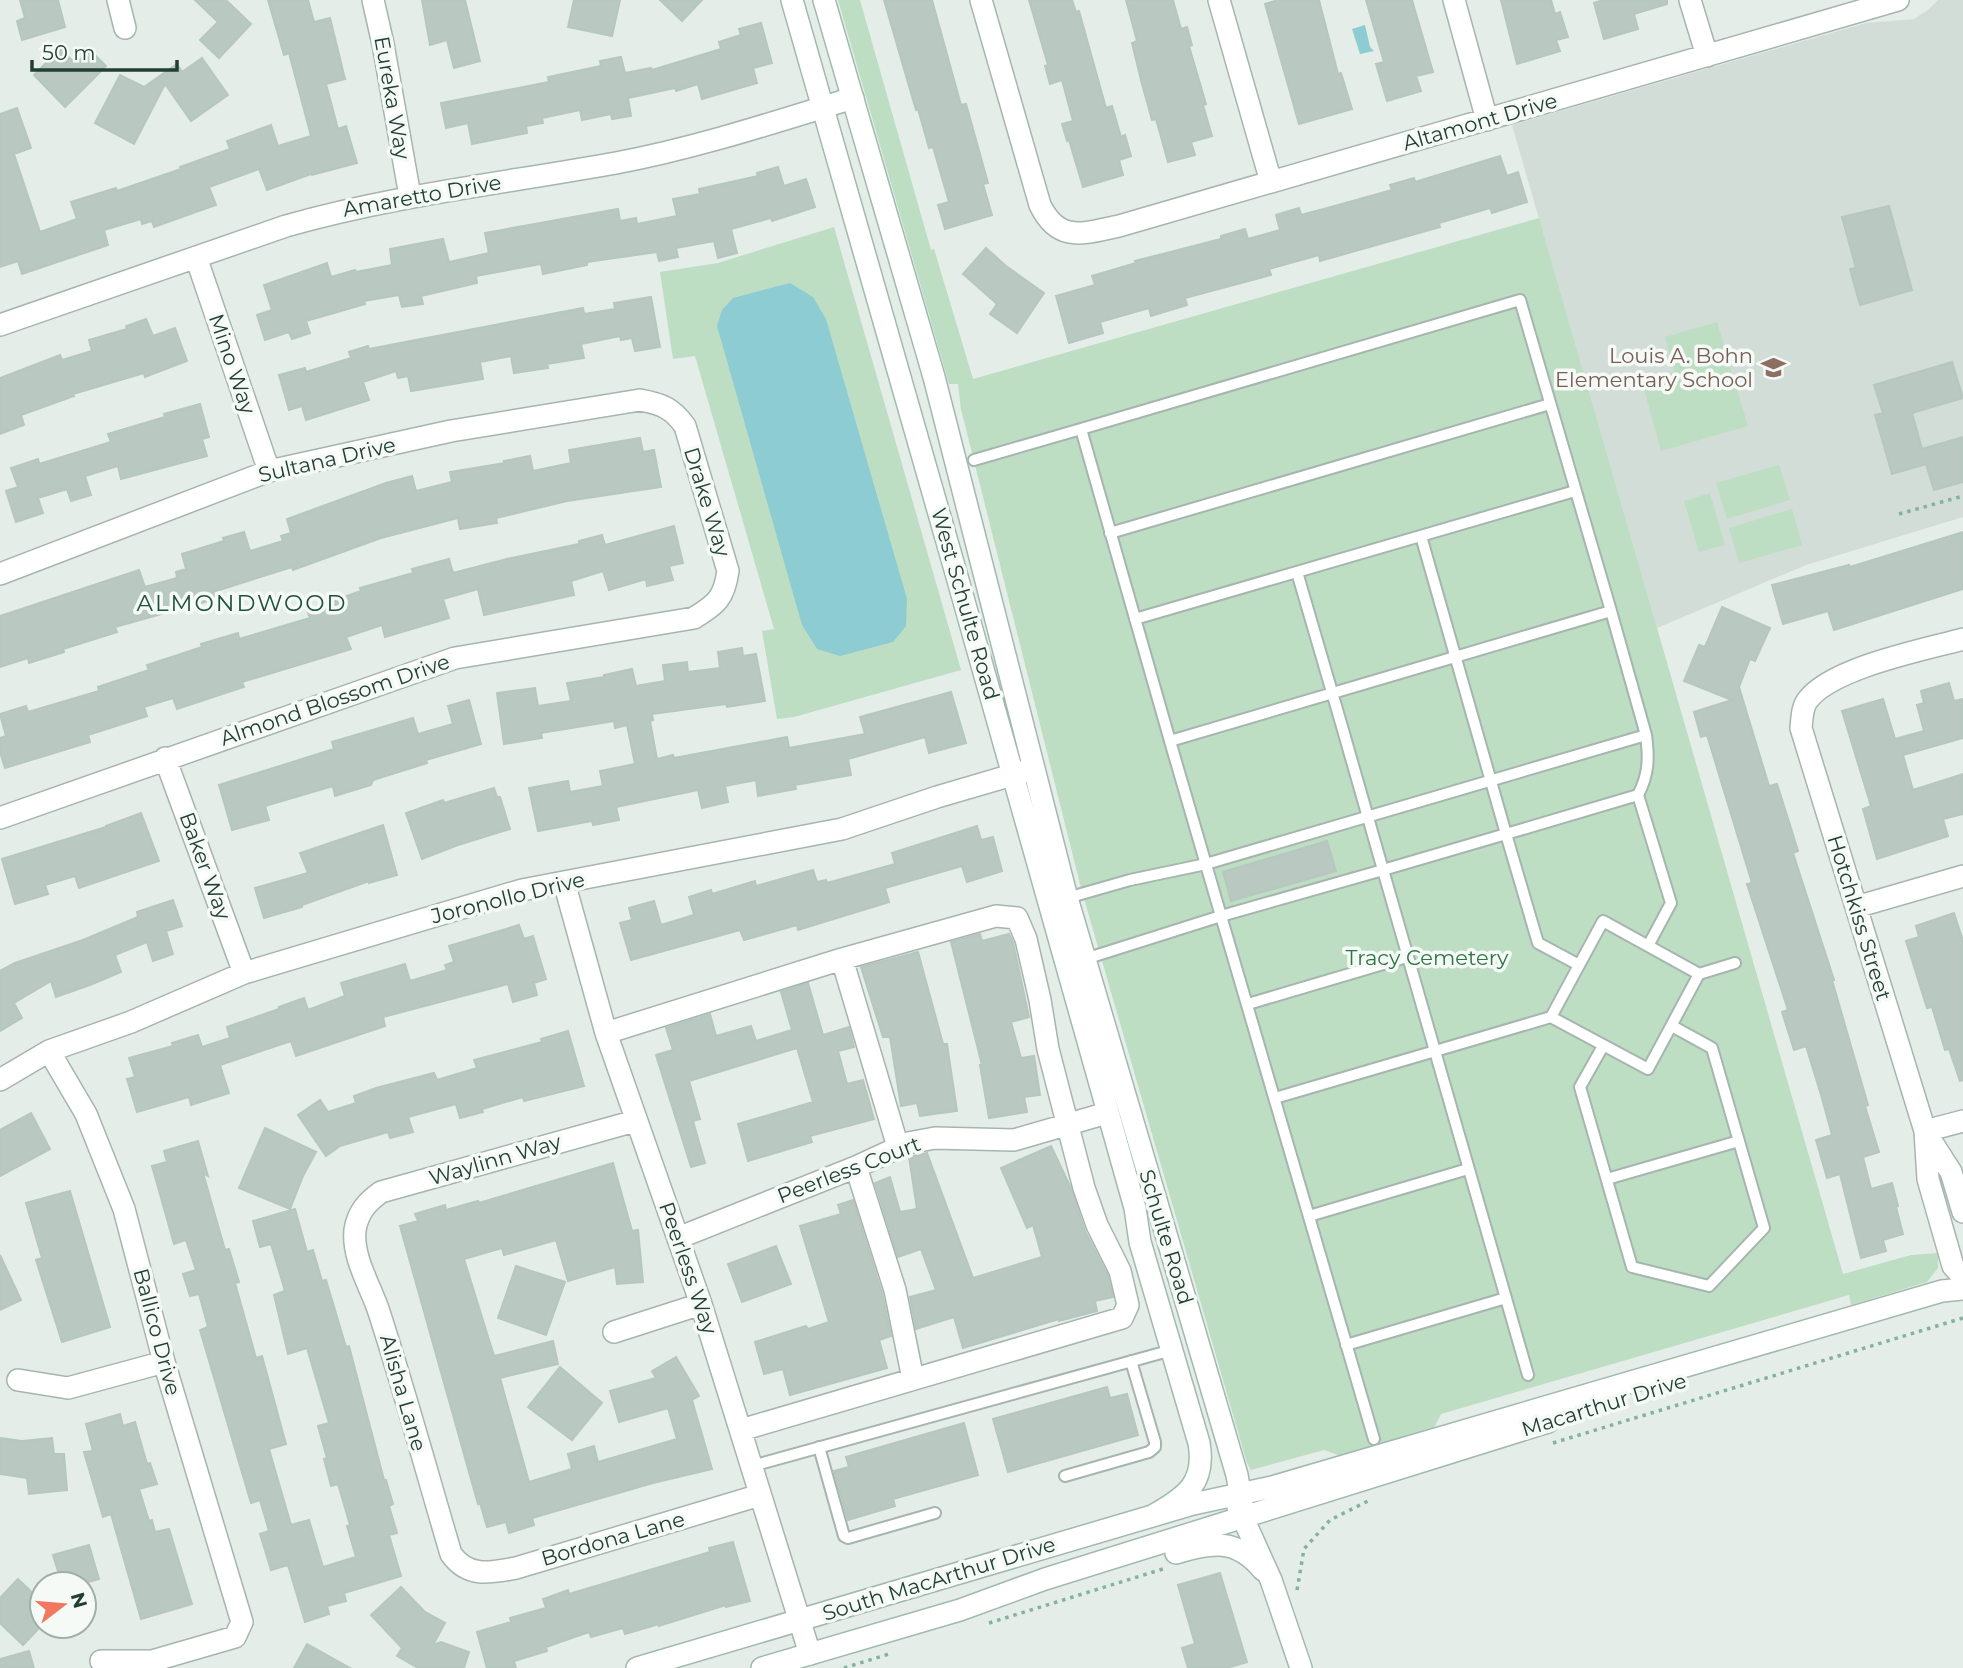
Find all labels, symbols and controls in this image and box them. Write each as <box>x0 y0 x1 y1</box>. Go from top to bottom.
scale bar <box>32 28 177 72</box>
street label: Eureka Way <box>369 34 416 162</box>
text: 50 m <box>42 40 96 65</box>
street label: Altamont Drive <box>1400 87 1560 156</box>
street label: Amaretto Drive <box>341 169 503 222</box>
street label: Mino Way <box>204 311 261 418</box>
place label: Louis A. Bohn Elementary School <box>1555 343 1753 392</box>
school or university icon: Louis A. Bohn Elementary School <box>1759 354 1787 382</box>
street label: Sultana Drive <box>256 432 398 487</box>
street label: Drake Way <box>679 444 736 560</box>
street label: West Schulte Road <box>926 505 1005 703</box>
district label: ALMONDWOOD <box>136 589 348 617</box>
street label: Almond Blossom Drive <box>217 648 453 751</box>
street label: Baker Way <box>174 809 237 924</box>
street label: Hotchkiss Street <box>1822 832 1897 1004</box>
street label: Joronollo Drive <box>428 866 587 929</box>
park label: Tracy Cemetery <box>1346 945 1509 970</box>
street label: Waylinn Way <box>426 1129 564 1190</box>
street label: Peerless Court <box>774 1131 924 1208</box>
street label: Schulte Road <box>1134 1166 1199 1307</box>
street label: Peerless Way <box>654 1198 723 1338</box>
street label: Ballico Drive <box>129 1266 186 1398</box>
street label: Alisha Lane <box>375 1332 432 1454</box>
street label: Macarthur Drive <box>1518 1368 1689 1441</box>
street label: Bordona Lane <box>538 1506 688 1571</box>
street label: South MacArthur Drive <box>819 1531 1058 1626</box>
north arrow <box>28 1570 98 1640</box>
text: N <box>66 1590 92 1611</box>

